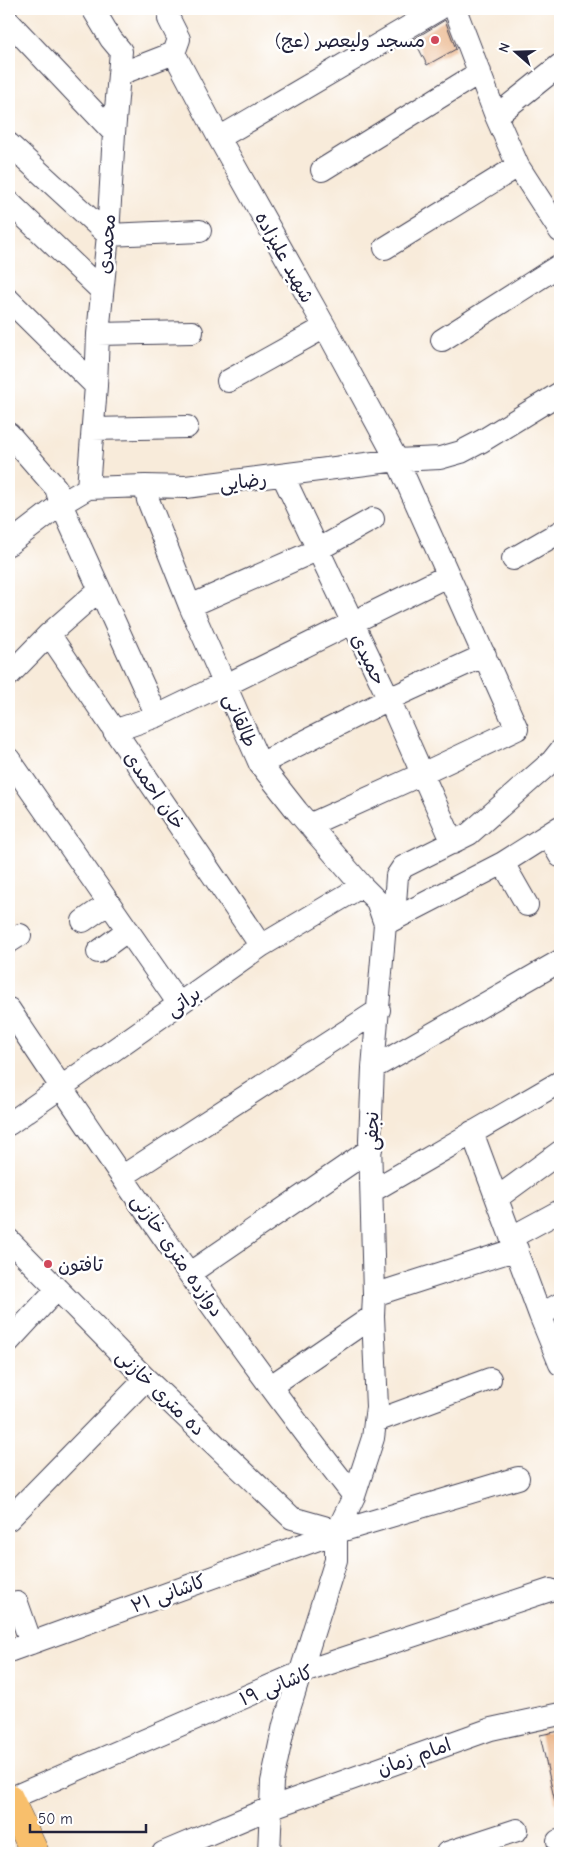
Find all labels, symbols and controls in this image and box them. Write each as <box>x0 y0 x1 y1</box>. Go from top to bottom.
north arrow <box>492 28 542 78</box>
place label: مسجد ولیعصر (عج) <box>275 30 425 53</box>
marker: مسجد ولیعصر (عج) <box>429 34 441 46</box>
text: N <box>495 41 514 55</box>
street label: شهید علیزاده <box>250 208 318 307</box>
street label: محمدی <box>93 213 121 275</box>
street label: رضایی <box>218 468 268 497</box>
street label: حمیدی <box>346 630 390 689</box>
street label: طالقانی <box>218 690 261 751</box>
street label: خان احمدی <box>119 747 189 834</box>
street label: براتی <box>162 982 206 1022</box>
street label: نجفی <box>361 1111 384 1151</box>
street label: دوازده متری خازنی <box>126 1190 228 1322</box>
place label: تافتون <box>58 1254 104 1276</box>
marker: تافتون <box>42 1258 54 1270</box>
street label: ده متری خازنی <box>111 1345 209 1441</box>
street label: کاشانی ۲۱ <box>128 1570 209 1619</box>
street label: کاشانی ۱۹ <box>236 1661 317 1712</box>
street label: امام زمان <box>374 1733 455 1783</box>
scale bar <box>30 1802 146 1834</box>
text: 50 m <box>38 1810 73 1828</box>

